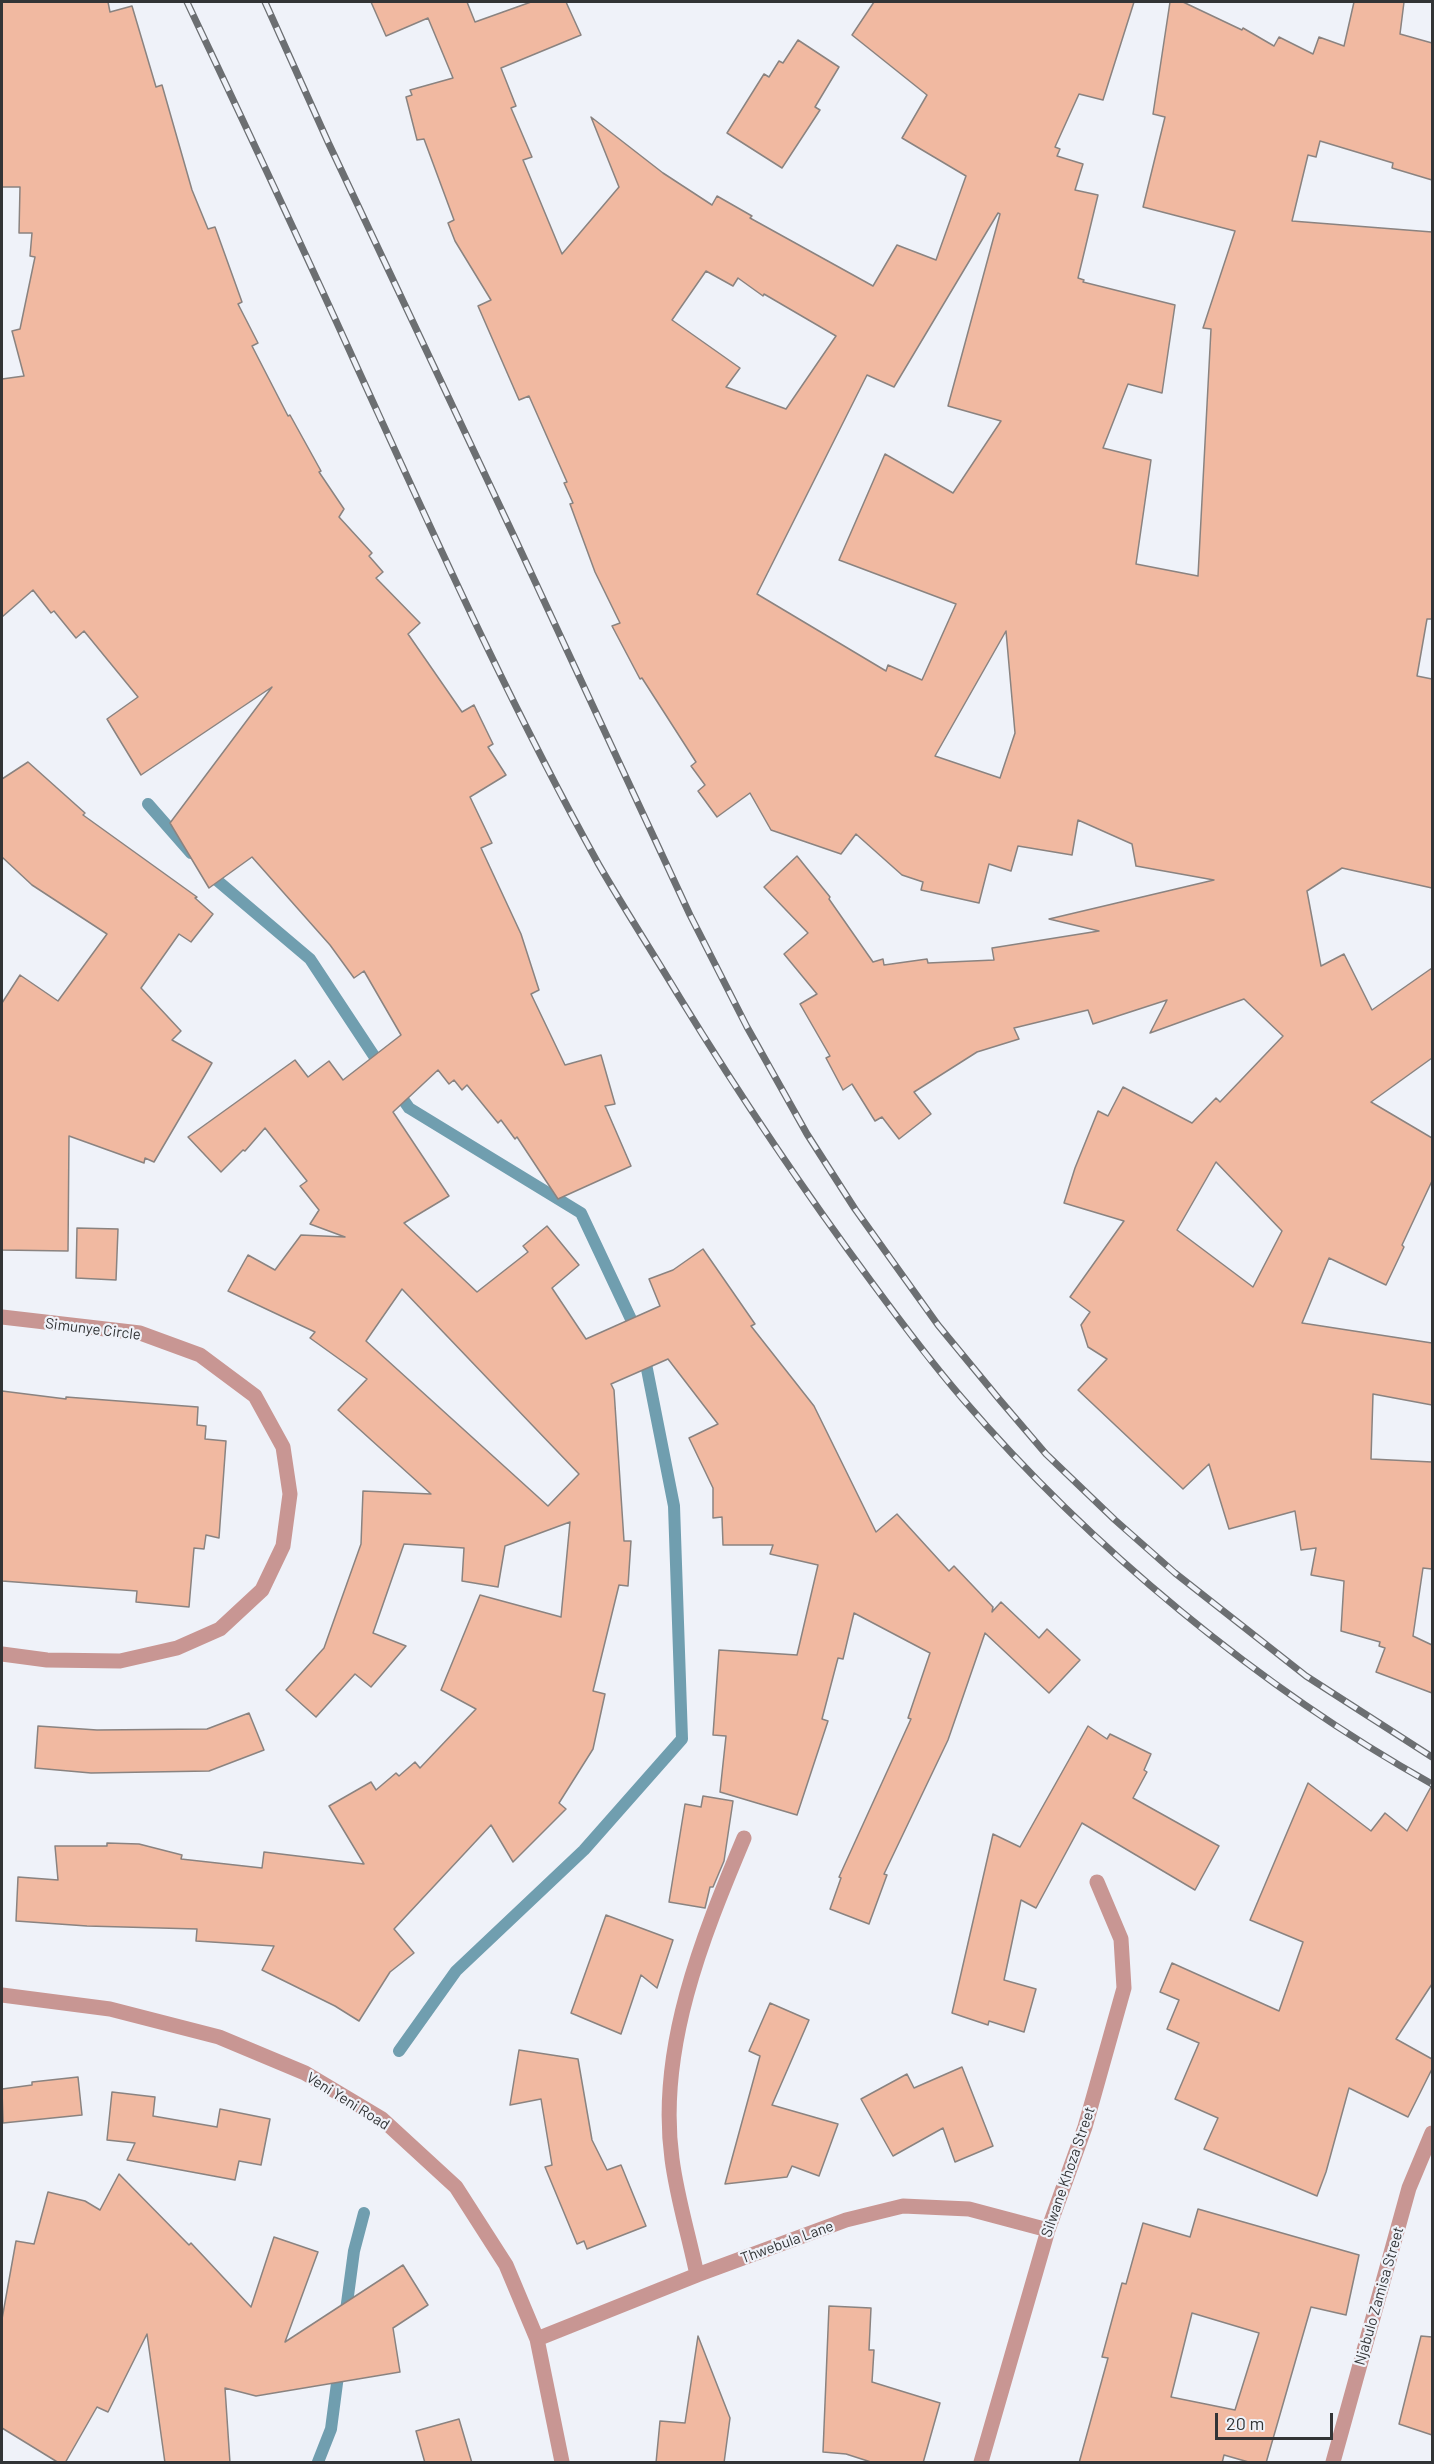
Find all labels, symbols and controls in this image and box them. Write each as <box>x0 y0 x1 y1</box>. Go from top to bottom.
street label: Simunye Circle <box>44 1314 142 1344</box>
street label: Veni Yeni Road <box>303 2068 393 2134</box>
street label: Silwane Khoza Street <box>1037 2104 1099 2240</box>
street label: Thwebula Lane <box>738 2217 836 2267</box>
street label: Njabulo Zamisa Street <box>1351 2225 1407 2367</box>
scale bar <box>1218 2401 1336 2439</box>
text: 20 m <box>1226 2412 1264 2434</box>

